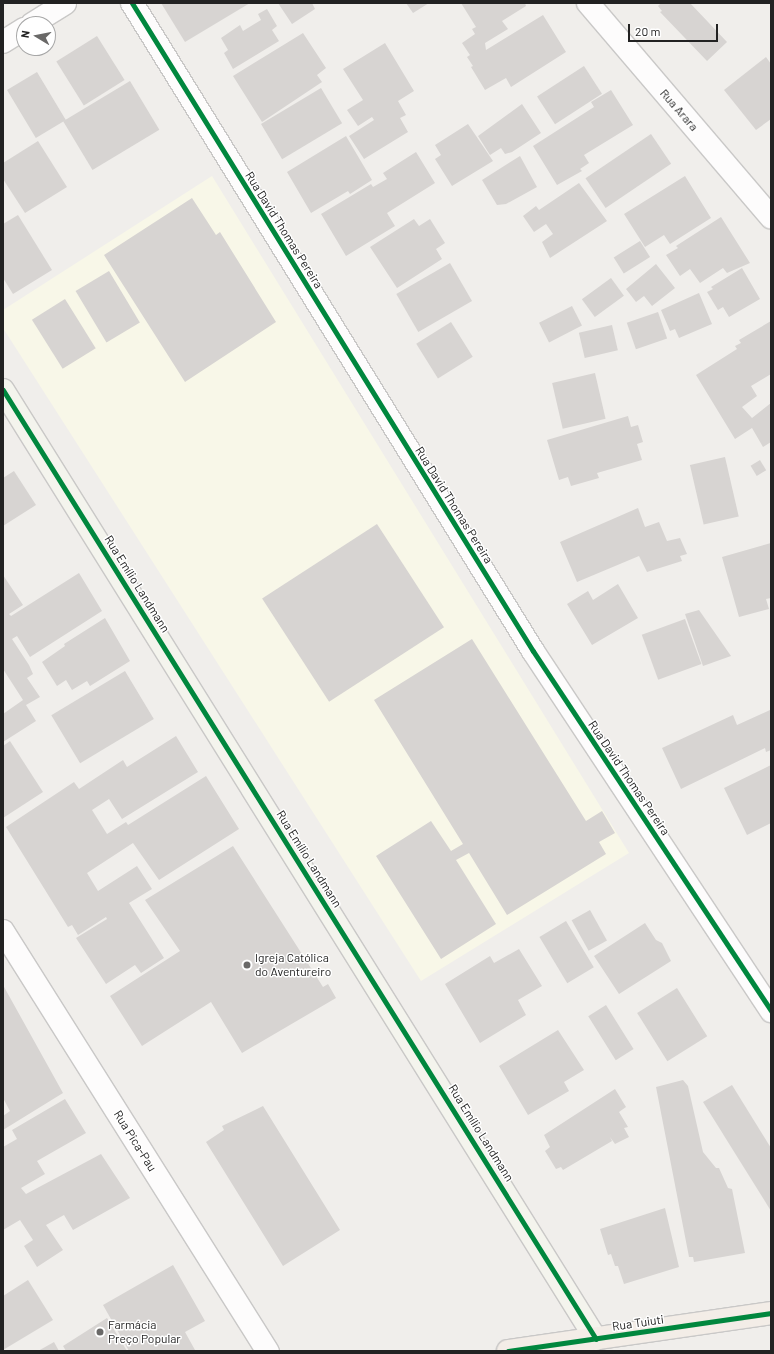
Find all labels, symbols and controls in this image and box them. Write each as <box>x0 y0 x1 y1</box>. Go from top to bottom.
north arrow <box>16 16 56 56</box>
scale bar <box>630 16 720 42</box>
text: 20 m <box>635 24 661 38</box>
text: N <box>18 29 32 39</box>
street label: Rua Arara <box>657 86 701 134</box>
street label: Rua David Thomas Pereira <box>242 169 326 291</box>
street label: Rua David Thomas Pereira <box>412 444 496 566</box>
street label: Rua Emílio Landmann <box>101 533 173 635</box>
street label: Rua David Thomas Pereira <box>585 718 673 838</box>
street label: Rua Emílio Landmann <box>273 808 345 910</box>
place label: Igreja Católica do Aventureiro <box>255 951 331 979</box>
marker: Igreja Católica do Aventureiro <box>242 960 252 970</box>
street label: Rua Emílio Landmann <box>445 1082 517 1184</box>
street label: Rua Pica-Pau <box>111 1108 159 1174</box>
street label: Rua Tuiuti <box>611 1312 665 1334</box>
place label: Farmácia Preço Popular <box>108 1318 181 1346</box>
marker: Farmácia Preço Popular <box>95 1327 105 1337</box>

